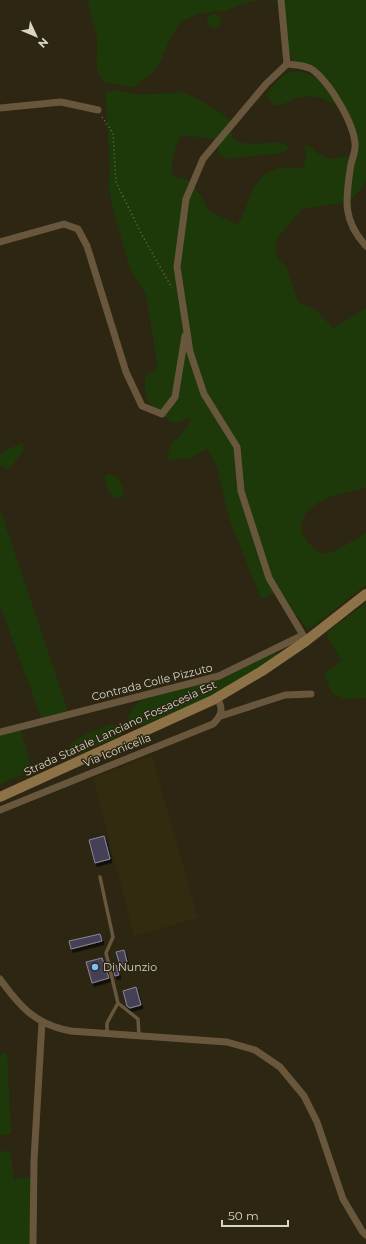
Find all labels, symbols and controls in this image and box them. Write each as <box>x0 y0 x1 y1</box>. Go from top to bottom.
north arrow <box>16 16 56 56</box>
text: N <box>35 35 51 51</box>
street label: Contrada Colle Pizzuto <box>90 660 214 704</box>
street label: Strada Statale Lanciano Fossacesia Est <box>21 677 219 779</box>
street label: Via Iconicella <box>81 730 153 770</box>
place label: Di Nunzio <box>103 960 157 974</box>
marker: Di Nunzio <box>90 962 100 972</box>
scale bar <box>222 1202 288 1228</box>
text: 50 m <box>228 1208 259 1223</box>

